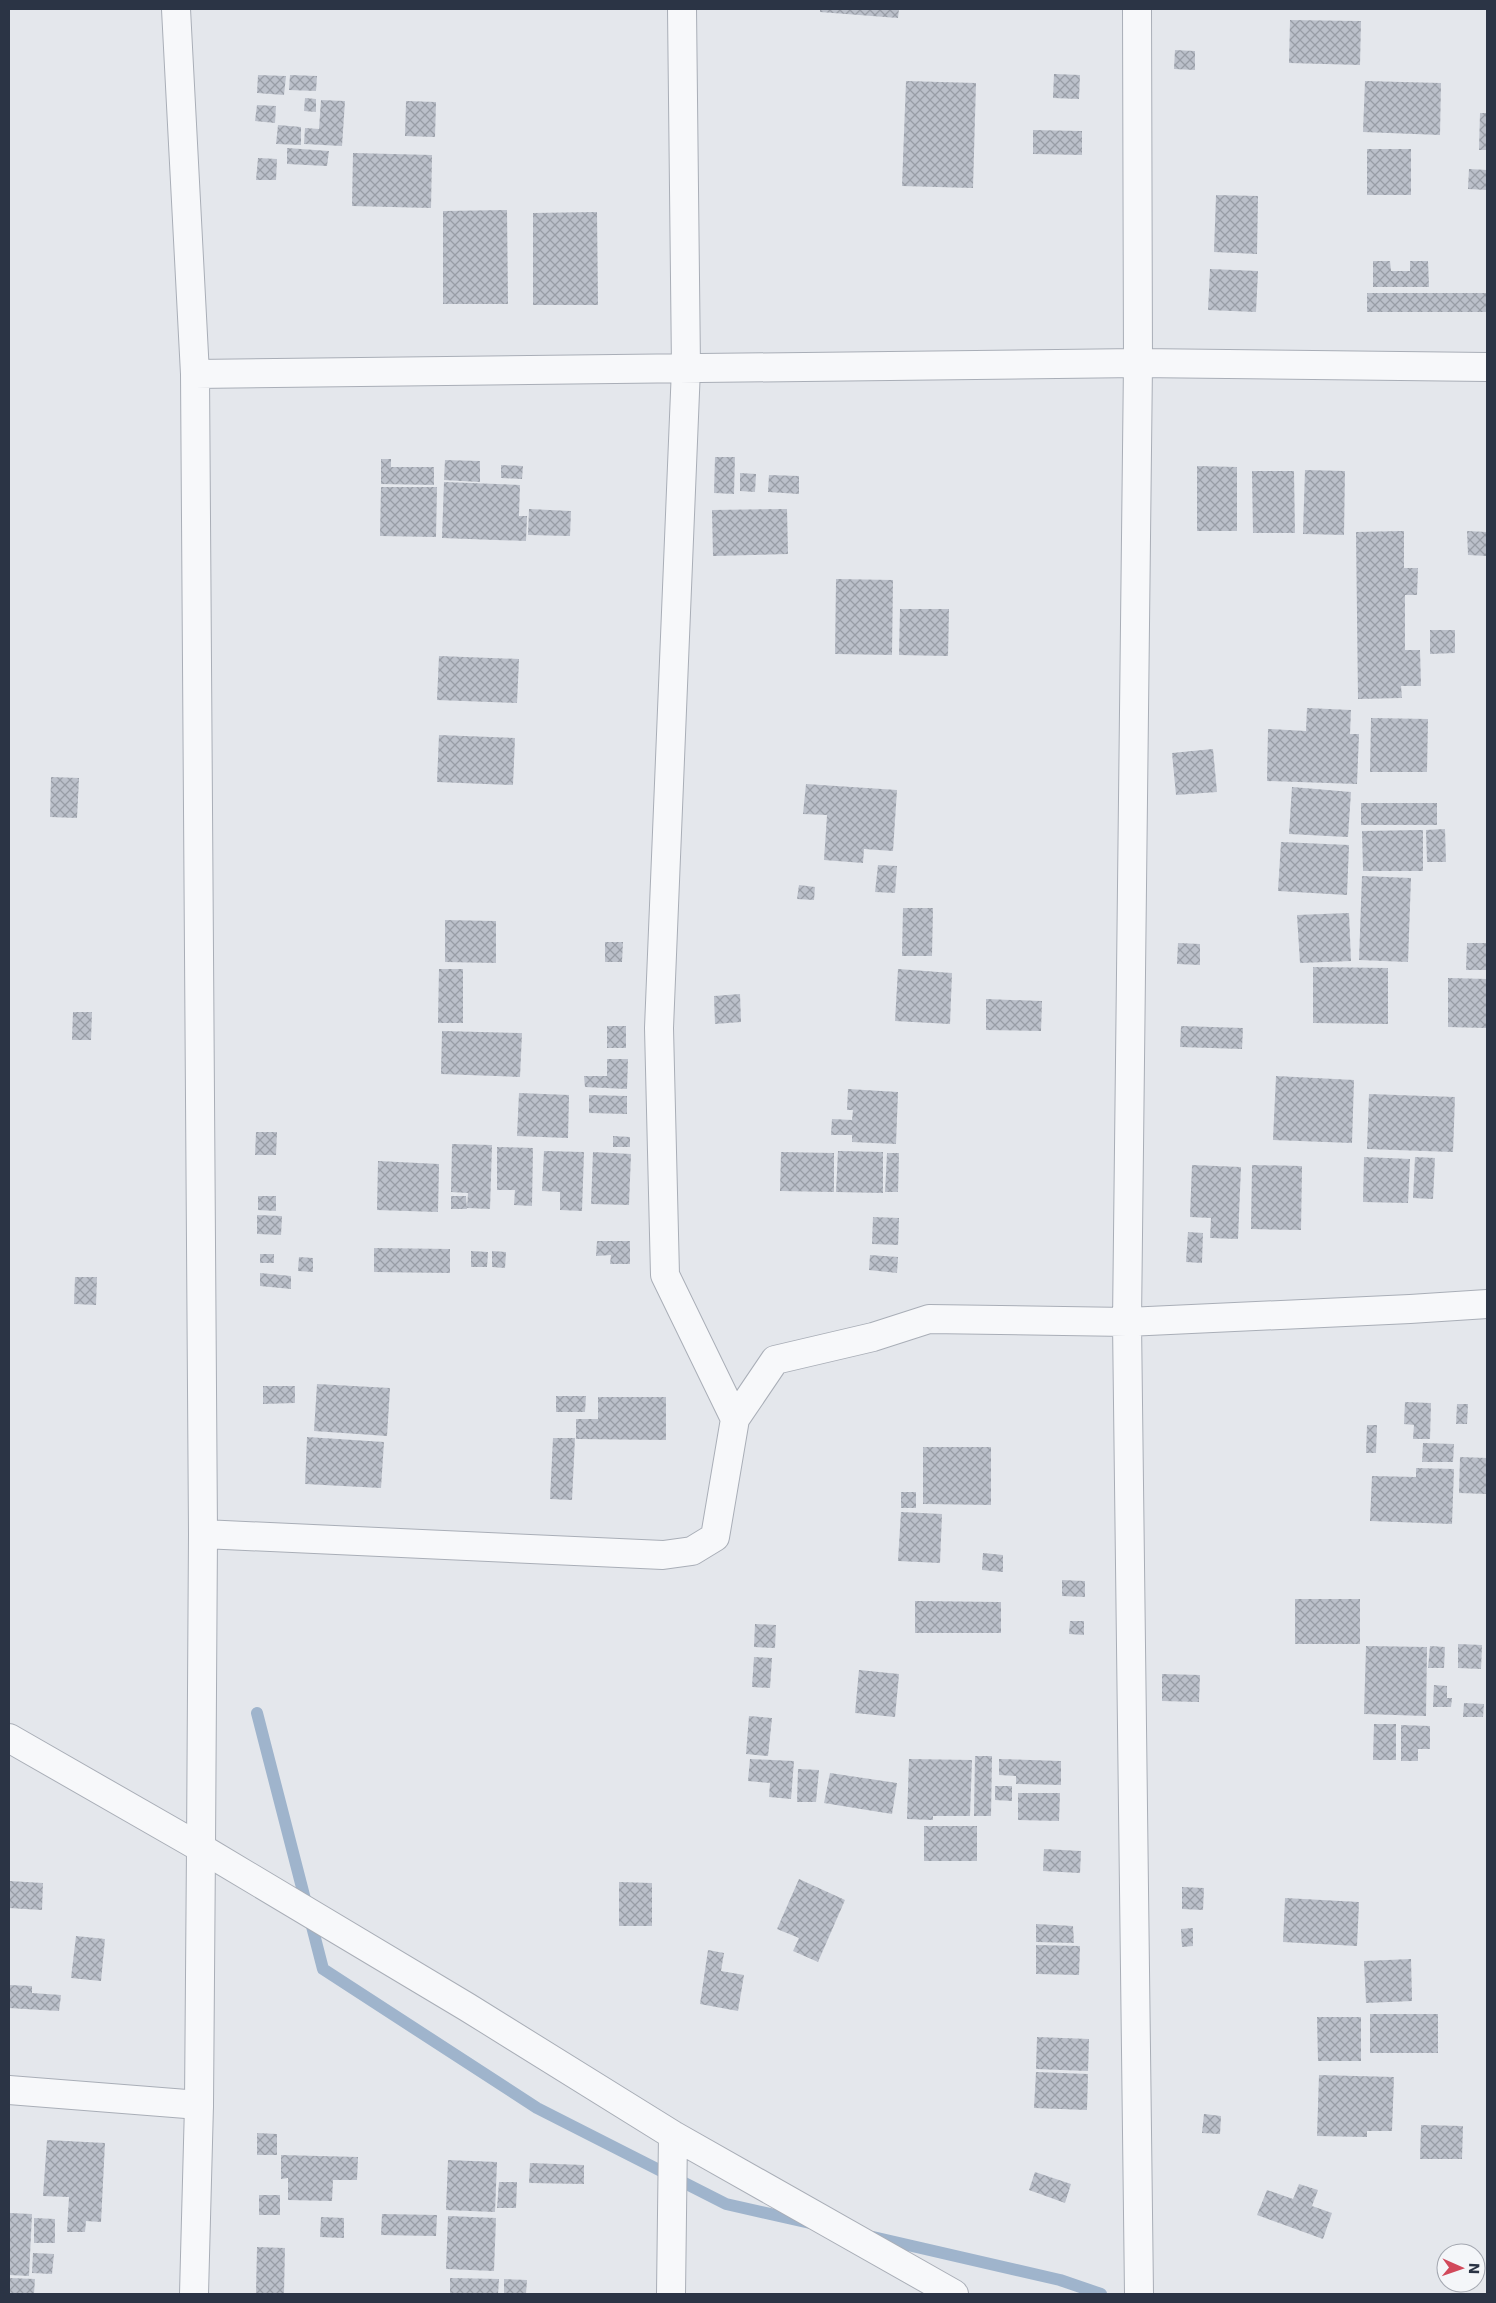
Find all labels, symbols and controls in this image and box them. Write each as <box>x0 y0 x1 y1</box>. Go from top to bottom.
north arrow <box>1436 2243 1486 2293</box>
text: N <box>1466 2262 1482 2275</box>

